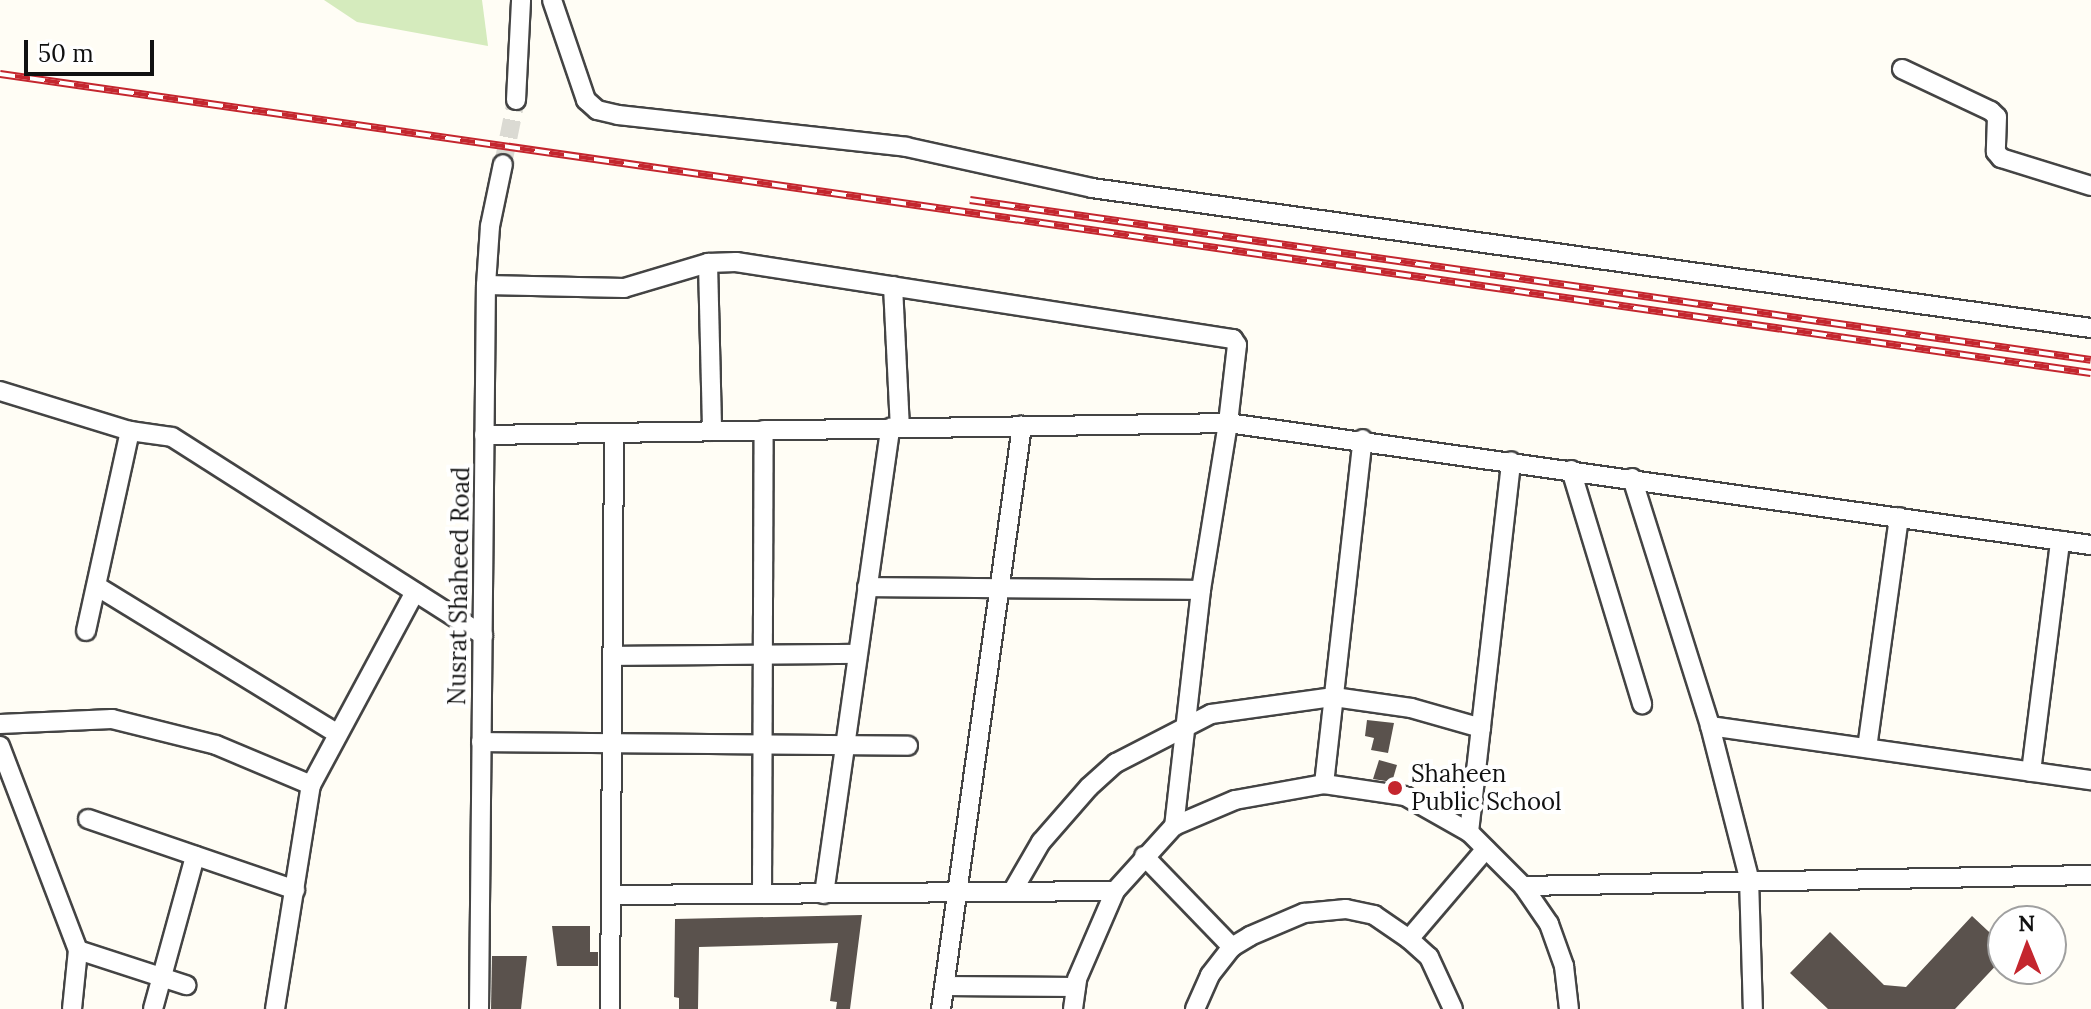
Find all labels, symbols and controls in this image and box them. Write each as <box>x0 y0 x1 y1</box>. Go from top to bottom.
scale bar <box>28 24 158 74</box>
text: 50 m <box>38 38 94 69</box>
street label: Nusrat Shaheed Road <box>443 466 475 706</box>
place label: Shaheen Public School <box>1411 760 1562 816</box>
marker: Shaheen Public School <box>1386 779 1404 797</box>
north arrow <box>1987 905 2067 985</box>
text: N <box>2018 909 2035 937</box>

